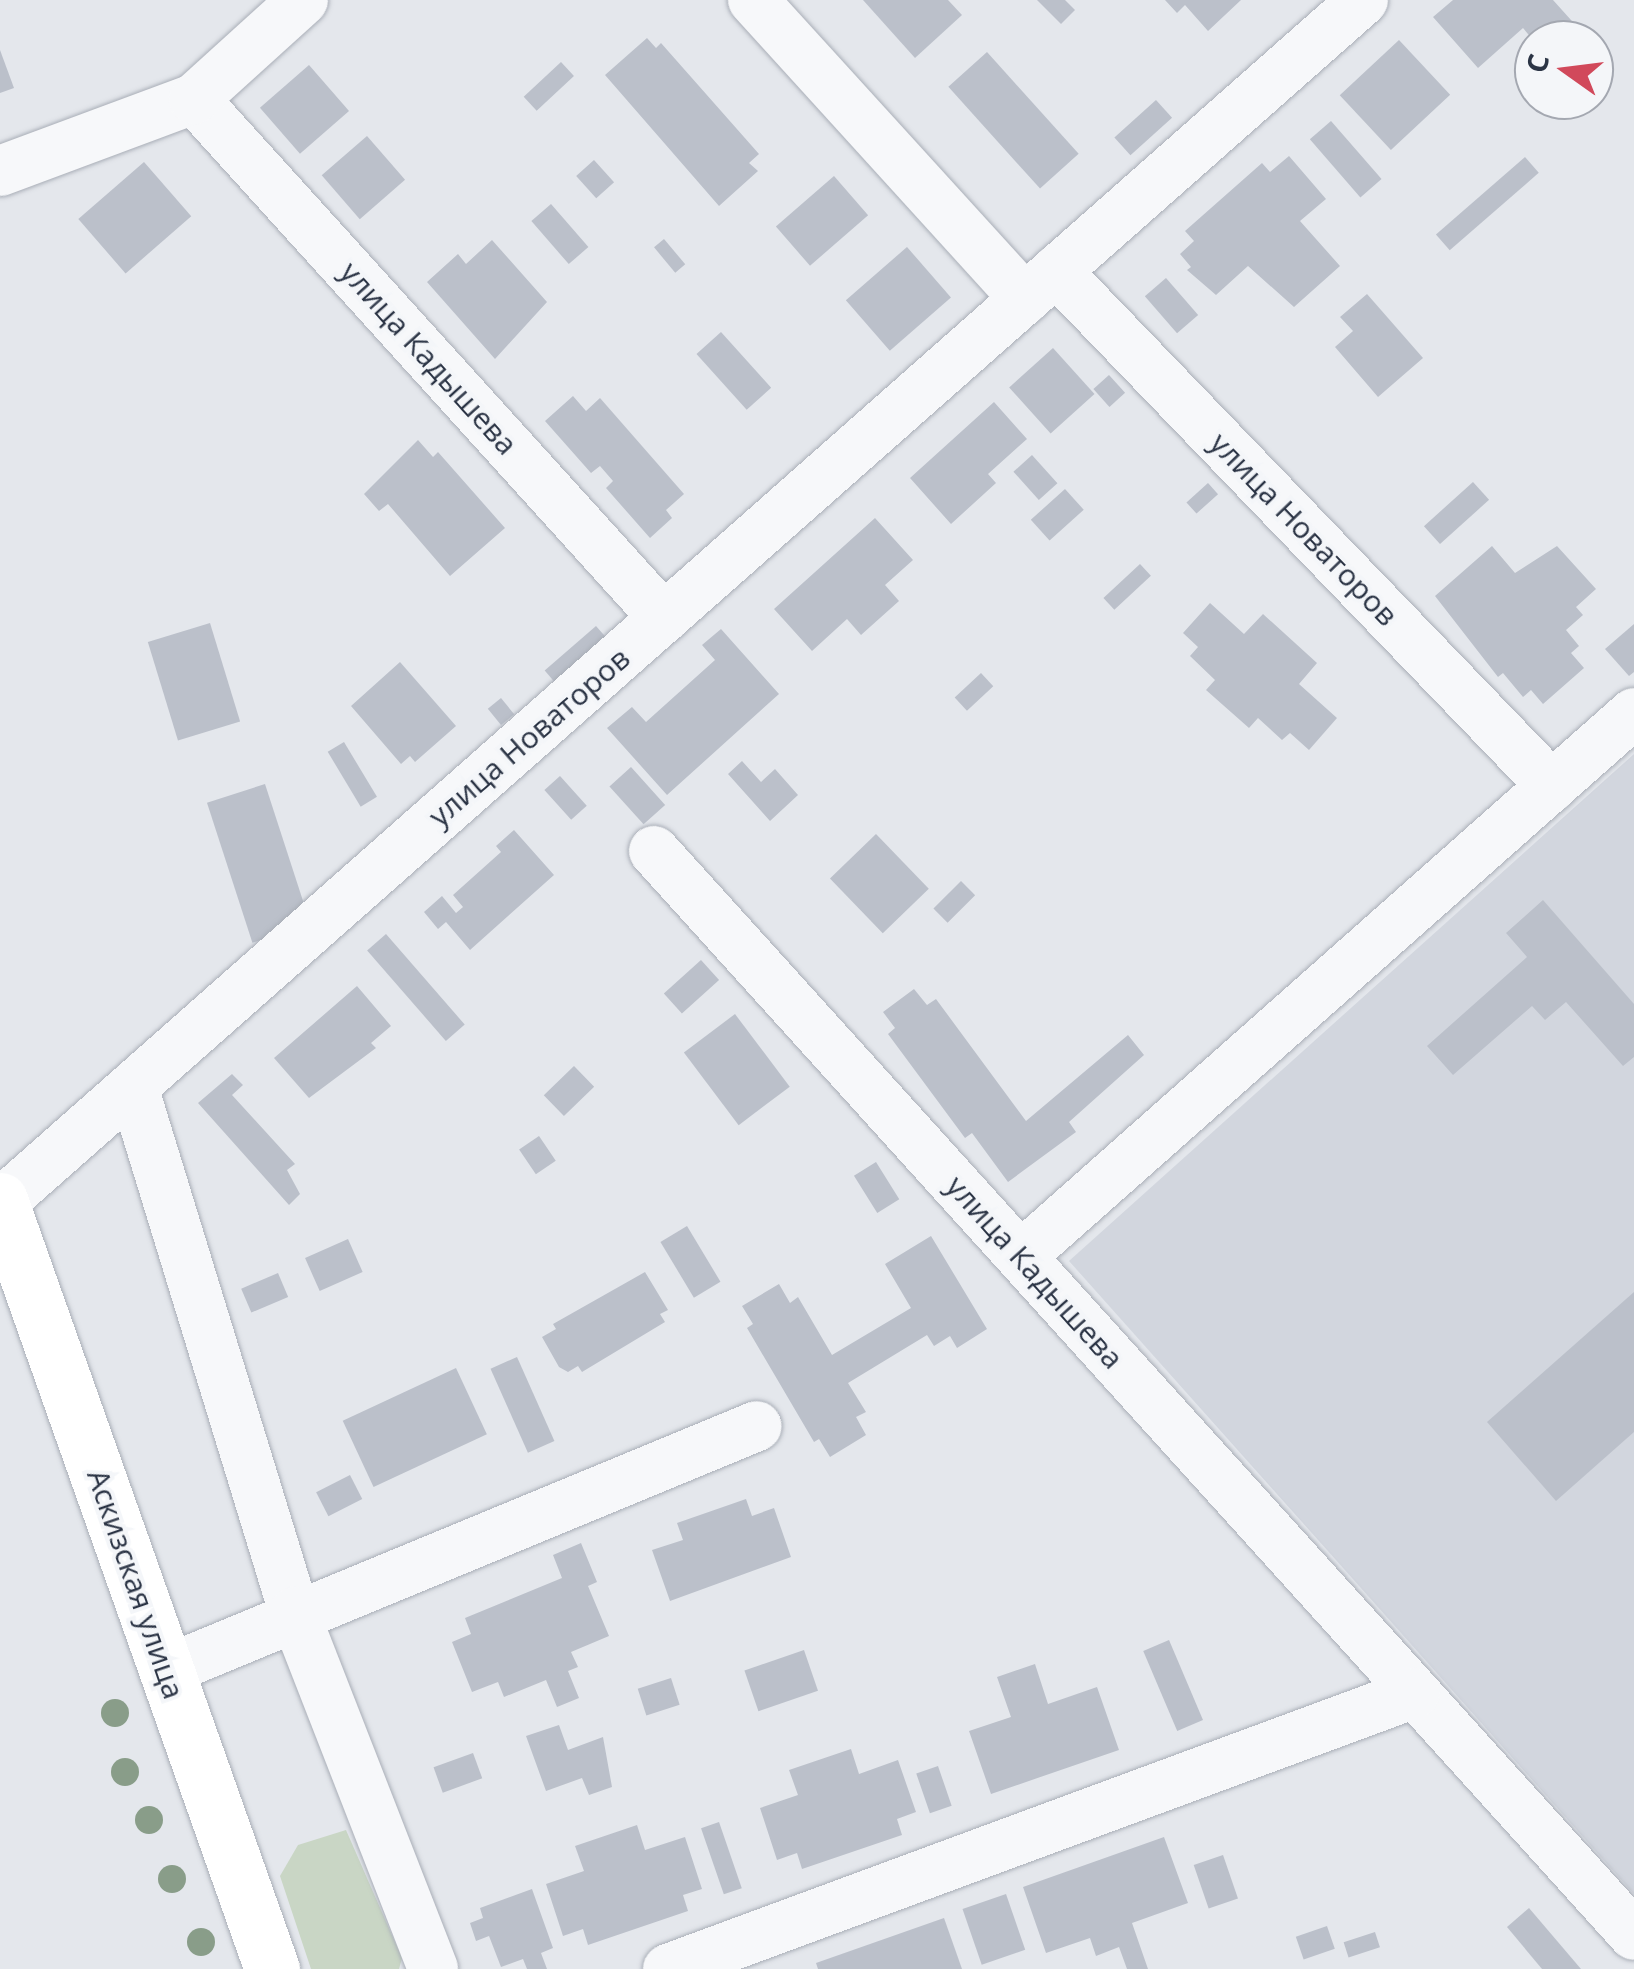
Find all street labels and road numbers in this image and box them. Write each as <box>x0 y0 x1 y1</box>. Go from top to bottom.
street label: улица Кадышева <box>333 254 525 462</box>
street label: улица Новаторов <box>1203 425 1405 633</box>
street label: улица Новаторов <box>421 640 637 834</box>
street label: улица Кадышева <box>939 1168 1131 1376</box>
street label: Аскизская улица <box>80 1465 192 1703</box>

